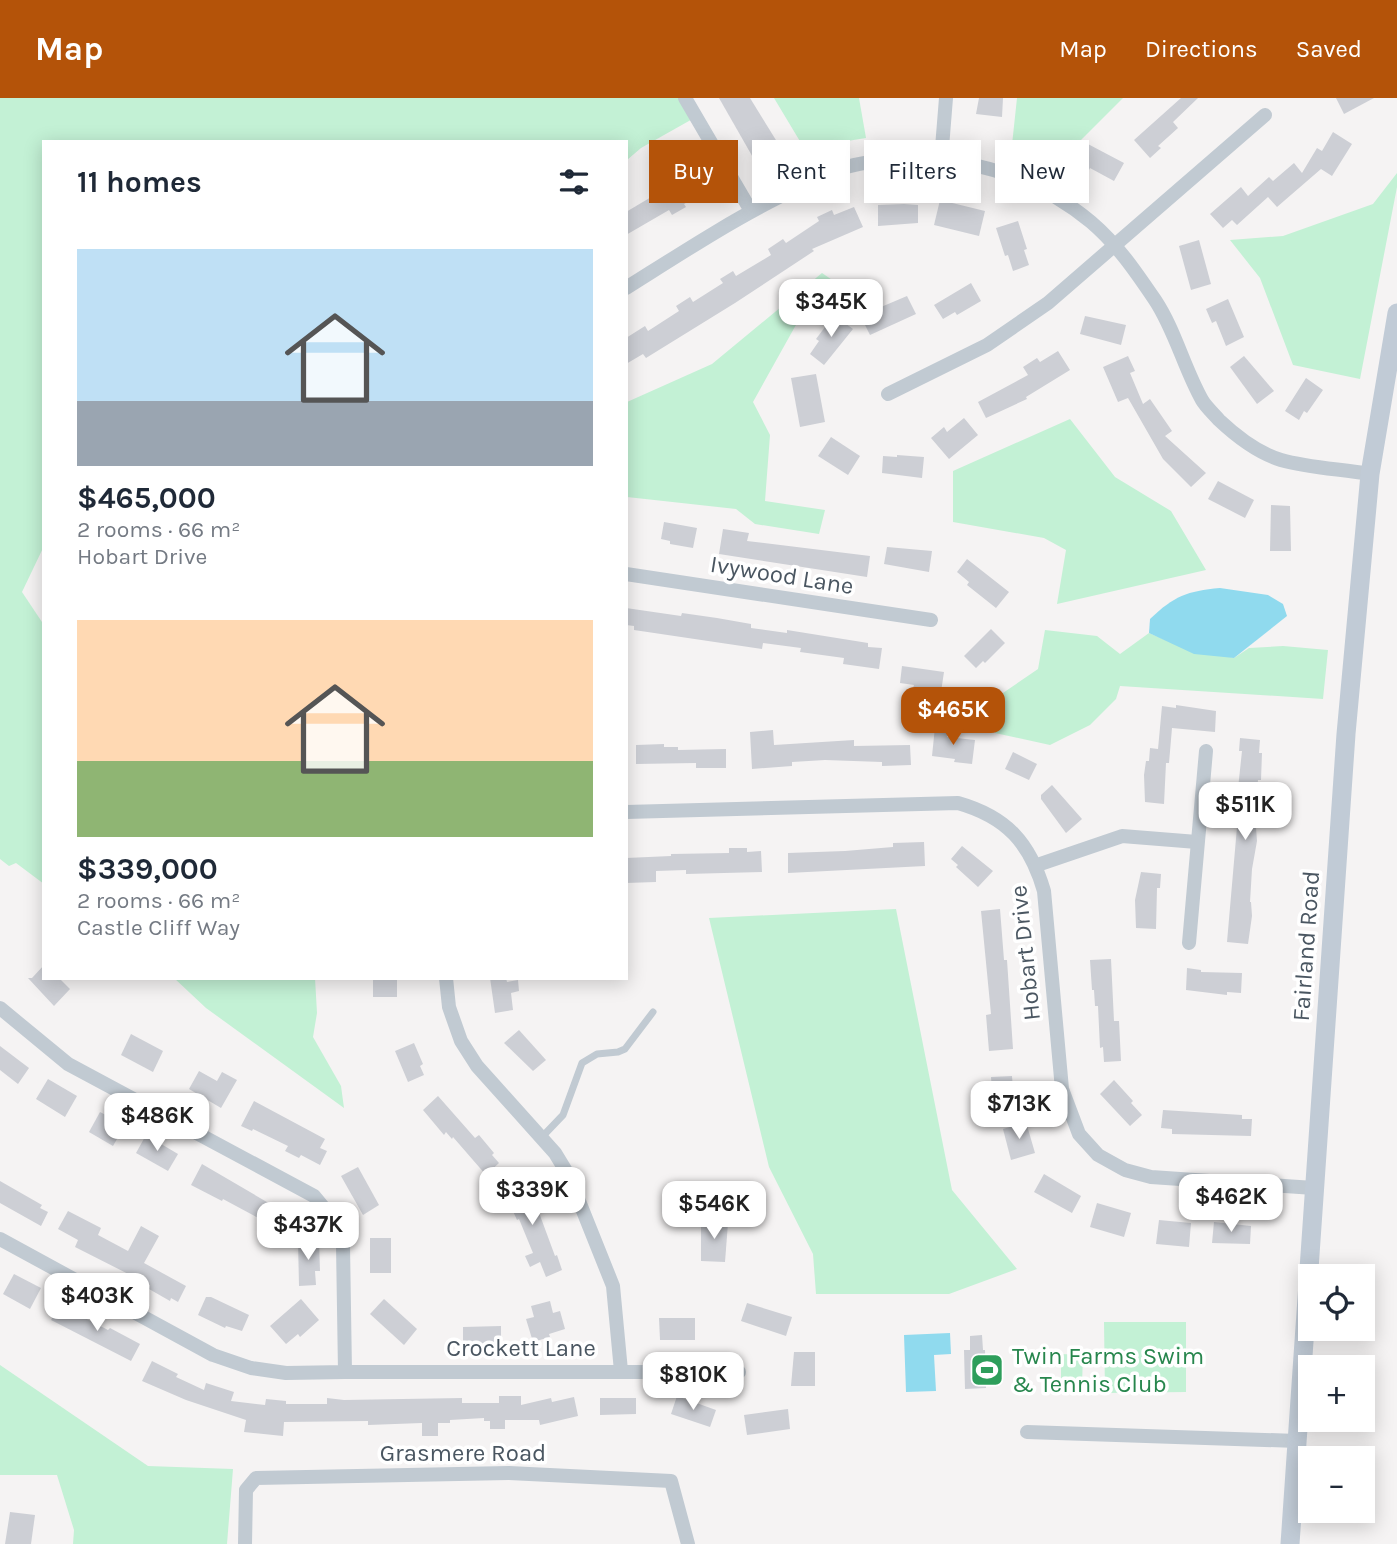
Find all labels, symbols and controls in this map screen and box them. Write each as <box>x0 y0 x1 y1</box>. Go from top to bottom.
text: Map <box>35 30 103 68</box>
text: Map <box>1059 35 1107 63</box>
text: Directions <box>1145 35 1258 63</box>
text: Saved <box>1296 35 1362 63</box>
chip: Buy <box>649 140 738 203</box>
chip: Rent <box>752 140 850 203</box>
chip: Filters <box>864 140 981 203</box>
chip: New <box>995 140 1089 203</box>
icon: filters <box>555 163 593 201</box>
text: 11 homes <box>77 164 202 200</box>
pin: $345K <box>782 280 880 339</box>
text: $345K <box>795 288 867 315</box>
icon: home <box>272 295 398 421</box>
text: $465,000 <box>77 480 216 516</box>
text: 2 rooms · 66 m² <box>77 516 240 543</box>
text: Hobart Drive <box>77 543 207 570</box>
street label: Ivywood Lane <box>708 550 856 600</box>
icon: home <box>272 666 398 792</box>
pin: $465K <box>904 688 1002 747</box>
text: $465K <box>917 696 989 723</box>
pin: $511K <box>1196 782 1294 842</box>
text: $511K <box>1215 791 1275 818</box>
text: $339,000 <box>77 851 218 887</box>
street label: Fairland Road <box>1287 870 1325 1022</box>
street label: Hobart Drive <box>1004 884 1046 1022</box>
text: 2 rooms · 66 m² <box>77 887 240 914</box>
text: Castle Cliff Way <box>77 914 240 941</box>
pin: $713K <box>970 1082 1068 1141</box>
text: $713K <box>987 1090 1051 1117</box>
pin: $486K <box>108 1094 206 1153</box>
text: $486K <box>120 1102 194 1129</box>
pin: $339K <box>483 1168 581 1227</box>
pin: $462K <box>1182 1174 1280 1234</box>
text: $339K <box>495 1176 569 1203</box>
pin: $546K <box>665 1182 763 1241</box>
text: $462K <box>1195 1183 1267 1210</box>
text: $546K <box>678 1190 750 1217</box>
pin: $437K <box>259 1202 357 1262</box>
text: $437K <box>273 1211 343 1238</box>
map controls <box>1298 1264 1375 1523</box>
button: locate <box>1298 1264 1375 1341</box>
pin: $403K <box>48 1274 146 1333</box>
text: $403K <box>60 1282 134 1309</box>
street label: Crockett Lane <box>446 1334 596 1362</box>
place label: Twin Farms Swim & Tennis Club <box>1012 1342 1204 1398</box>
sports icon: Twin Farms Swim & Tennis Club <box>968 1351 1006 1389</box>
pin: $810K <box>644 1352 742 1412</box>
button: + <box>1298 1355 1375 1432</box>
text: $810K <box>659 1361 727 1388</box>
street label: Grasmere Road <box>380 1439 546 1467</box>
button: − <box>1298 1446 1375 1523</box>

